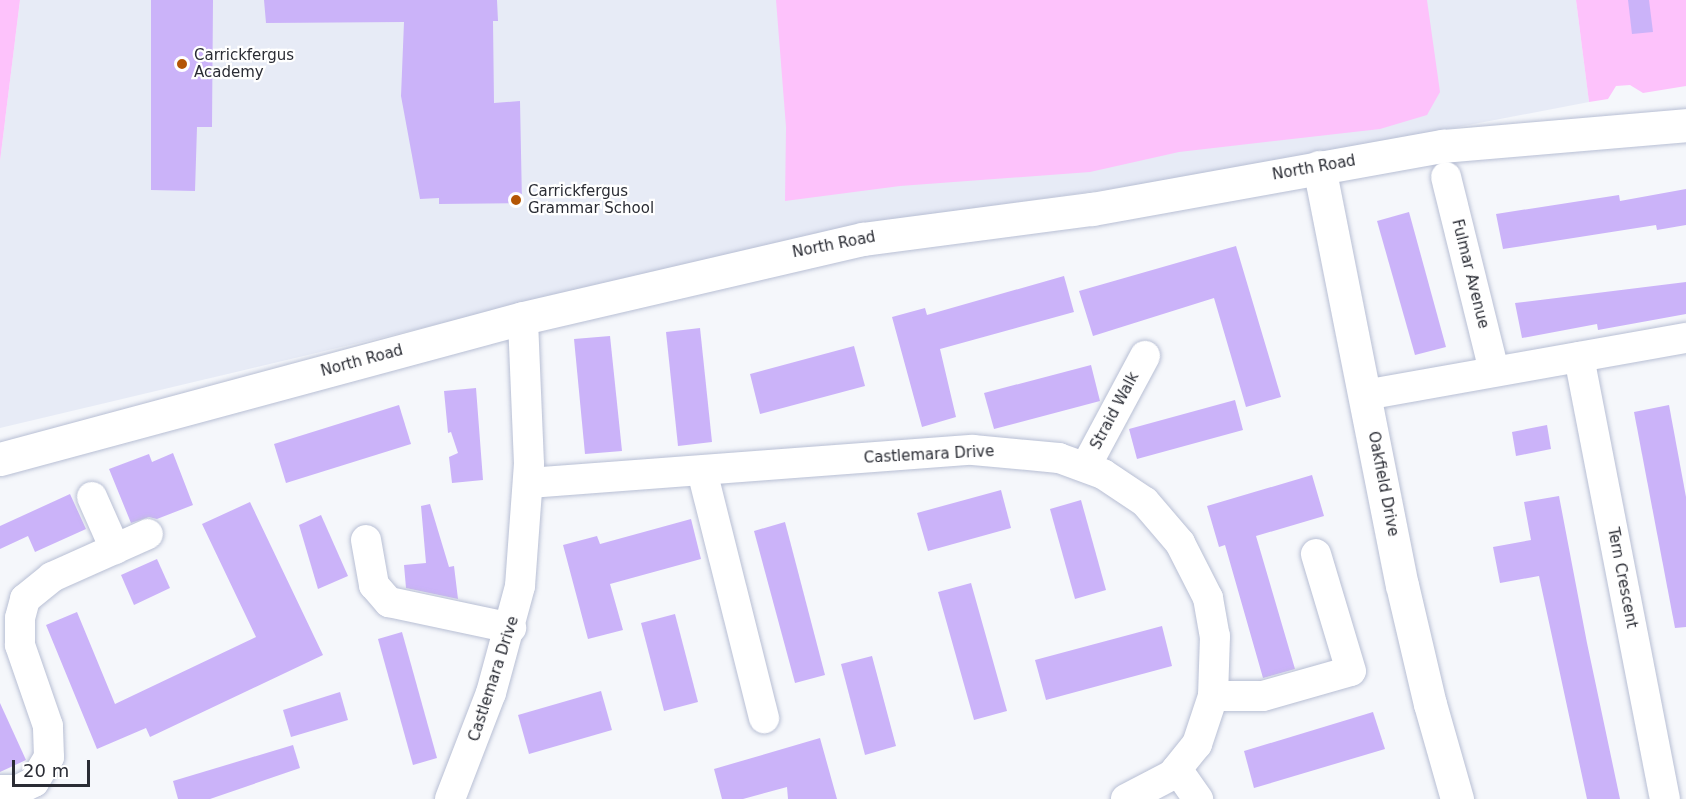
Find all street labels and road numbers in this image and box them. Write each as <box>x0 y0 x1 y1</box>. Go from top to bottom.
street label: North Road <box>1271 152 1357 184</box>
street label: Fulmar Avenue <box>1448 218 1492 330</box>
street label: North Road <box>791 228 877 262</box>
street label: North Road <box>319 341 405 381</box>
street label: Straid Walk <box>1087 369 1143 453</box>
street label: Oakfield Drive <box>1364 430 1402 538</box>
street label: Castlemara Drive <box>863 443 995 467</box>
street label: Tern Crescent <box>1603 526 1641 630</box>
street label: Castlemara Drive <box>465 614 523 744</box>

